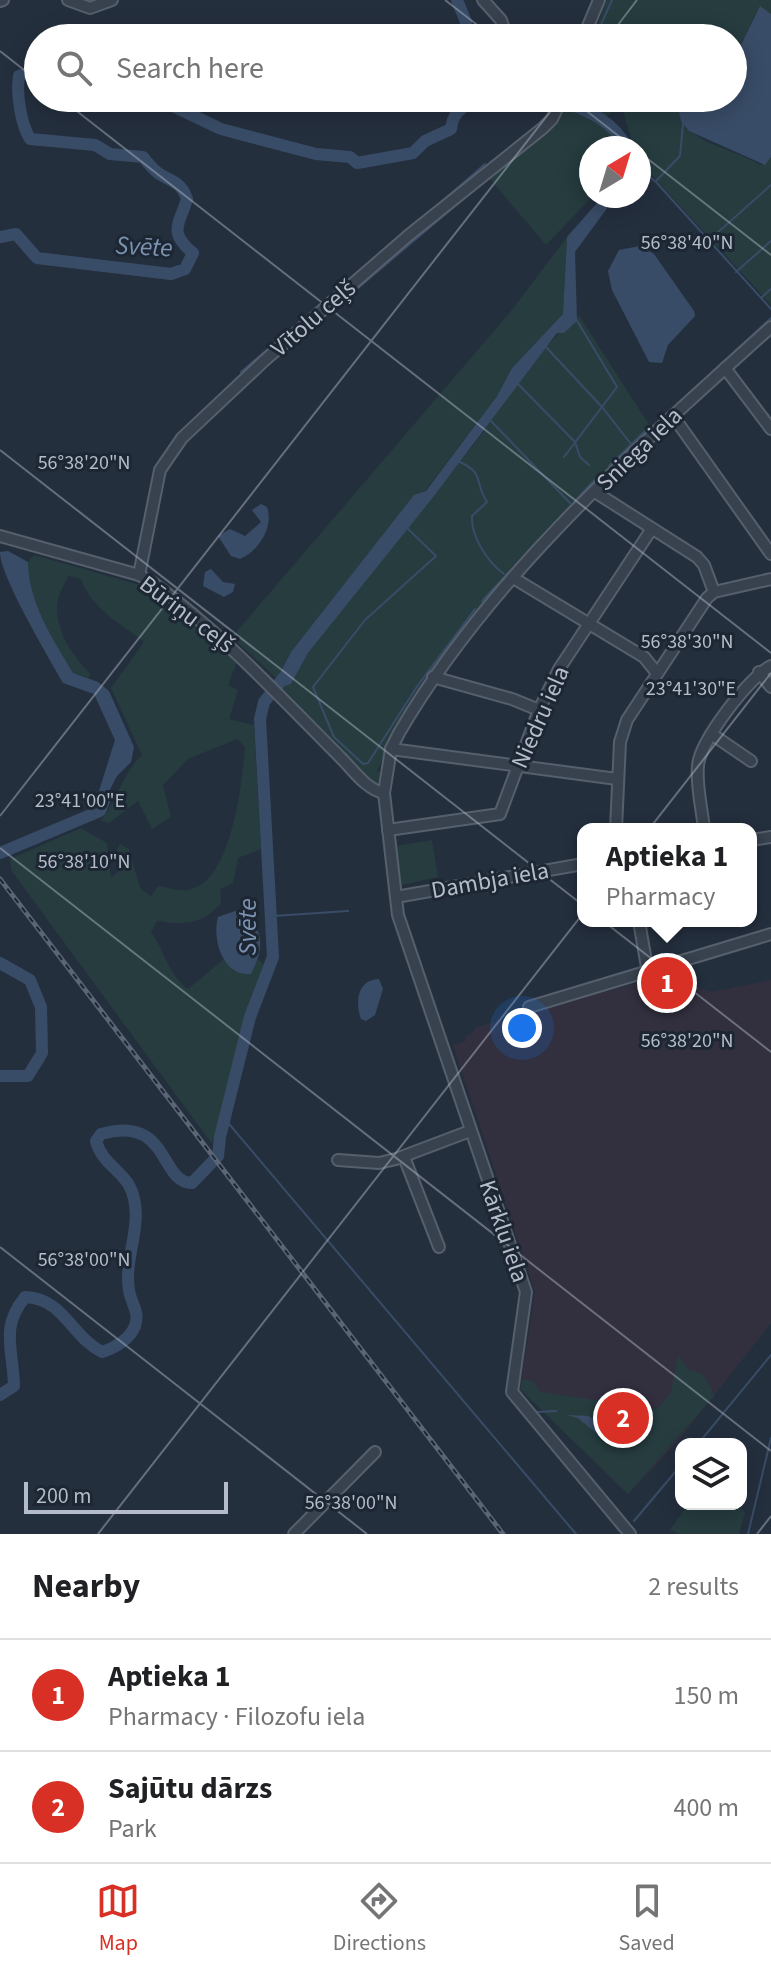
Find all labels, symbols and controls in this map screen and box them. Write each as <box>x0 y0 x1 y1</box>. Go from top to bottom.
search box <box>24 24 747 112</box>
icon: search <box>52 46 96 90</box>
text: Search here <box>116 47 264 90</box>
north arrow <box>579 136 651 208</box>
water label: Svēte <box>114 227 174 266</box>
text: 56°38'40"N <box>641 229 733 257</box>
street label: Vītolu ceļš <box>263 271 364 365</box>
street label: Sniega iela <box>588 399 690 500</box>
text: 56°38'20"N <box>38 449 130 477</box>
street label: Būriņu ceļš <box>132 567 242 662</box>
text: 56°38'30"N <box>641 628 733 656</box>
street label: Niedru iela <box>502 660 579 774</box>
text: 23°41'30"E <box>646 675 736 703</box>
text: 23°41'00"E <box>35 787 125 815</box>
popup <box>577 823 757 927</box>
text: Aptieka 1 <box>606 835 728 878</box>
text: 56°38'10"N <box>38 848 130 876</box>
street label: Dambja iela <box>429 853 552 908</box>
text: Pharmacy <box>606 878 715 915</box>
water label: Svēte <box>229 898 266 956</box>
pin: 1 <box>641 953 693 1013</box>
your location <box>502 1008 542 1048</box>
text: 56°38'20"N <box>641 1027 733 1055</box>
street label: Kārklu iela <box>470 1175 537 1287</box>
text: 56°38'00"N <box>38 1246 130 1274</box>
pin: 2 <box>597 1388 649 1448</box>
map controls <box>675 1438 747 1510</box>
button: layers <box>675 1438 747 1510</box>
scale bar <box>24 1478 228 1514</box>
text: 200 m <box>36 1480 91 1512</box>
text: 56°38'00"N <box>305 1489 397 1517</box>
text: Nearby <box>32 1562 140 1611</box>
text: 2 results <box>648 1568 739 1605</box>
text: Aptieka 1 <box>108 1655 231 1698</box>
text: 1 <box>51 1677 65 1714</box>
text: 150 m <box>673 1677 739 1714</box>
text: Pharmacy · Filozofu iela <box>108 1698 365 1735</box>
text: Sajūtu dārzs <box>108 1767 272 1810</box>
text: 2 <box>51 1789 65 1826</box>
text: 400 m <box>673 1789 739 1826</box>
text: Park <box>108 1810 157 1847</box>
tab: Map <box>96 1879 140 1959</box>
tab: Directions <box>333 1879 426 1959</box>
tab: Saved <box>619 1879 675 1959</box>

